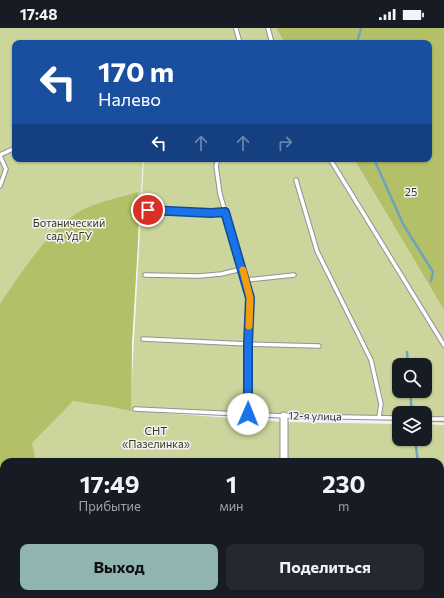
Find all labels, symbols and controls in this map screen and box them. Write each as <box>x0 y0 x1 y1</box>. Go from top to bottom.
text: 17:48 <box>20 5 57 23</box>
text: 170 m <box>98 54 174 88</box>
icon: left <box>32 56 84 108</box>
text: Налево <box>98 88 161 110</box>
icon: left <box>148 132 170 154</box>
icon: ahead <box>190 132 212 154</box>
icon: ahead <box>232 132 254 154</box>
icon: right <box>274 132 296 154</box>
park label: 25 <box>405 185 417 198</box>
pin <box>131 193 165 227</box>
icon: arrive <box>137 199 159 221</box>
park label: Ботанический сад УдГУ <box>33 216 105 242</box>
map controls <box>392 358 432 446</box>
button: search <box>392 358 432 398</box>
position arrow <box>227 393 269 435</box>
button: layers <box>392 406 432 446</box>
street label: 12-я улица <box>288 409 342 422</box>
park label: СНТ «Пазелинка» <box>122 424 190 450</box>
text: 17:49 <box>80 469 140 498</box>
text: 1 <box>226 469 237 498</box>
text: 230 <box>322 469 366 498</box>
text: Прибытие <box>78 498 141 514</box>
text: мин <box>219 498 244 514</box>
text: m <box>338 498 349 514</box>
button: Выход <box>20 544 218 590</box>
button: Поделиться <box>226 544 424 590</box>

